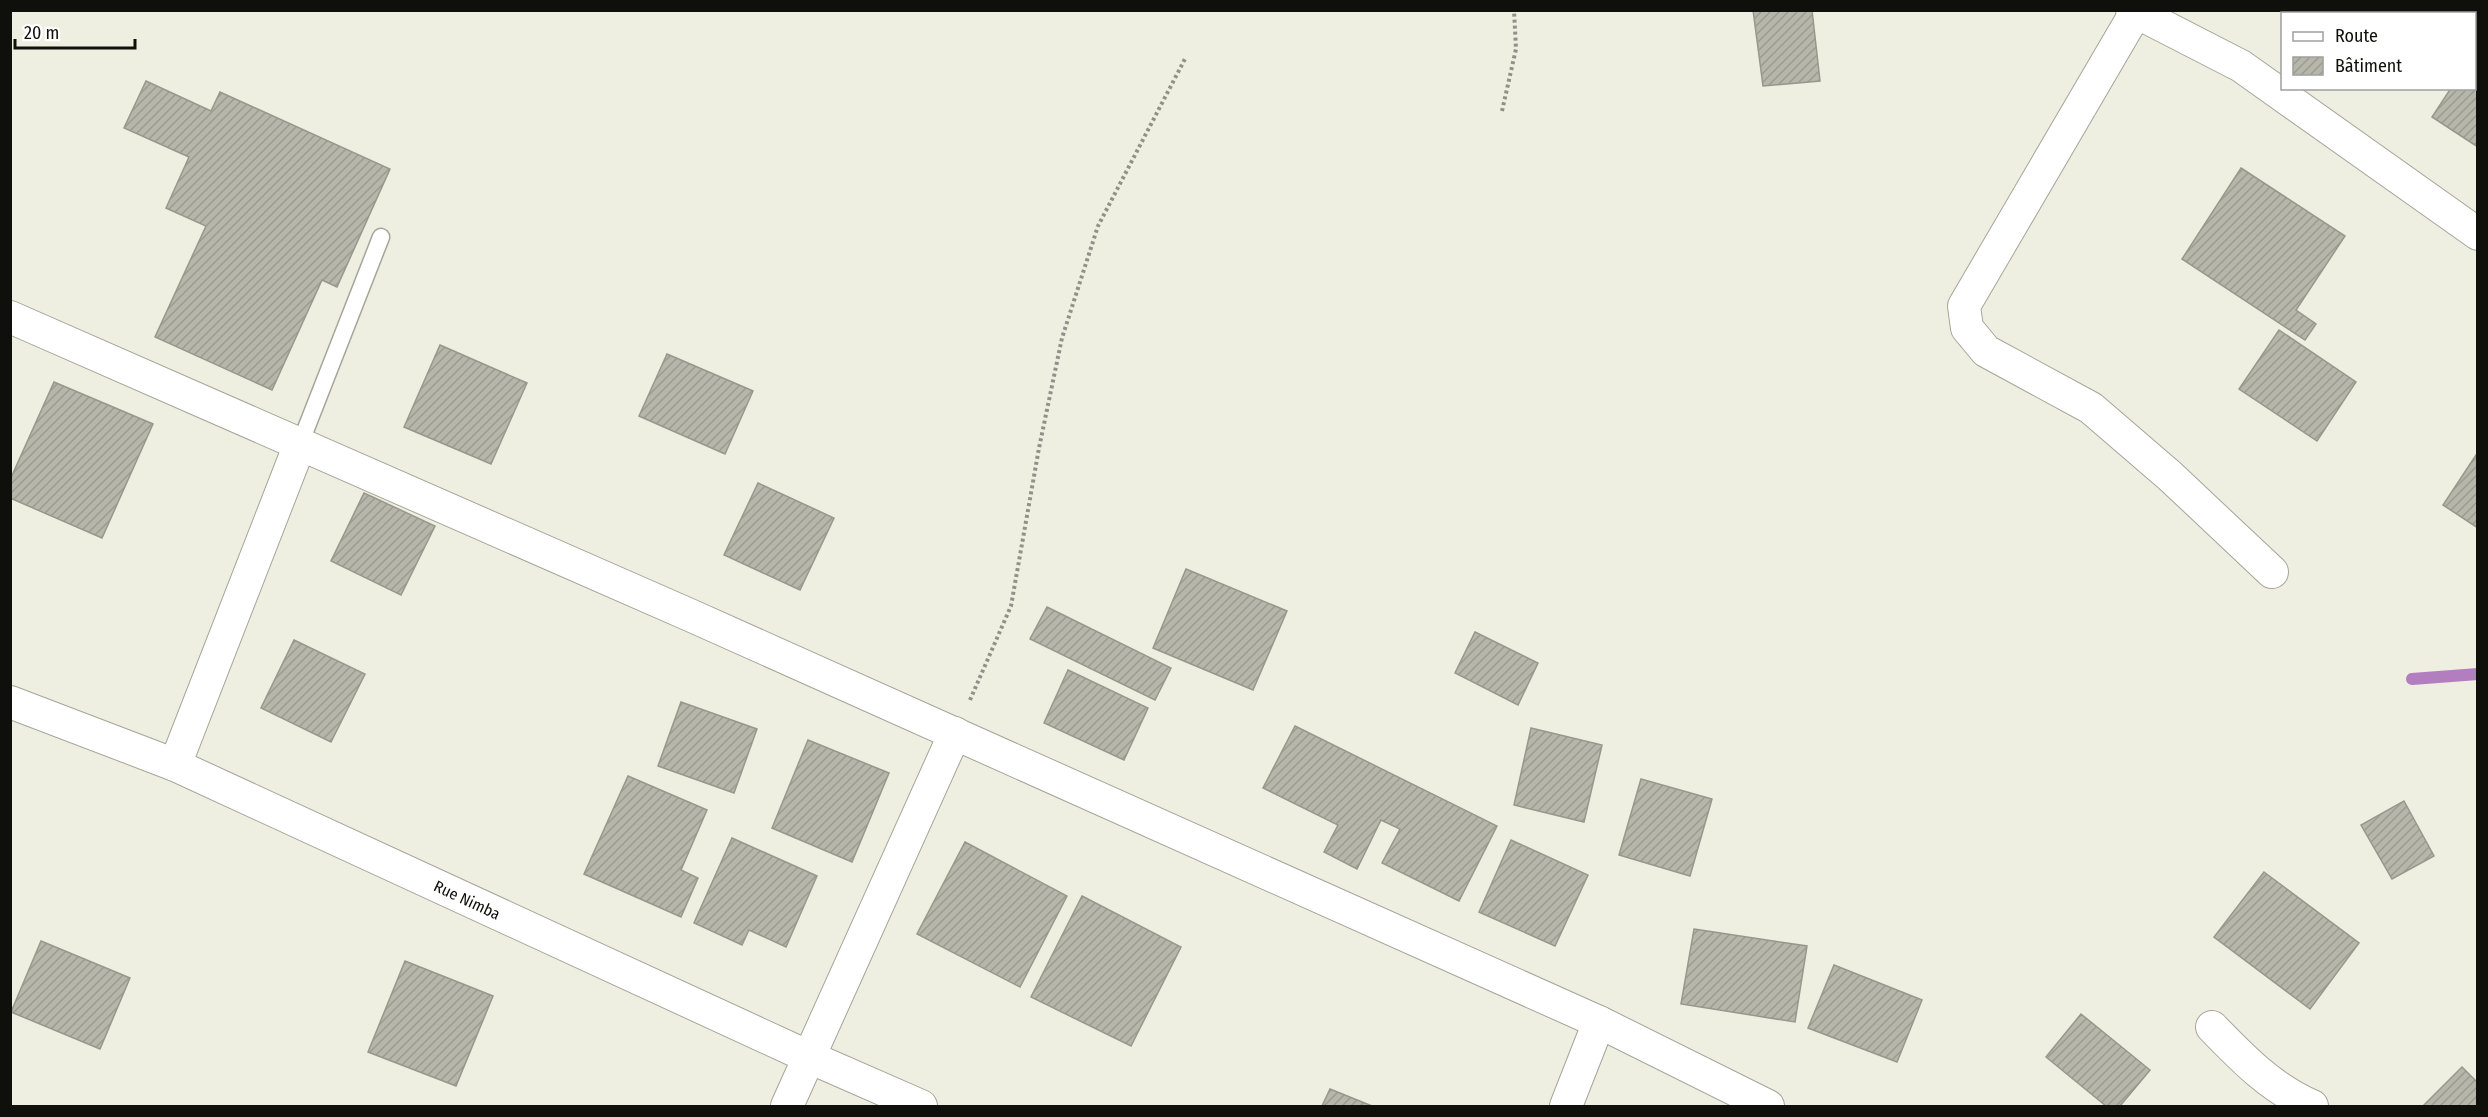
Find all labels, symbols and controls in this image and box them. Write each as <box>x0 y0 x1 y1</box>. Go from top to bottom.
scale bar <box>15 12 135 50</box>
legend <box>2281 12 2476 90</box>
text: 20 m <box>24 22 59 44</box>
text: Route <box>2335 25 2378 47</box>
text: Bâtiment <box>2335 55 2402 77</box>
street label: Rue Nimba <box>431 876 503 924</box>

